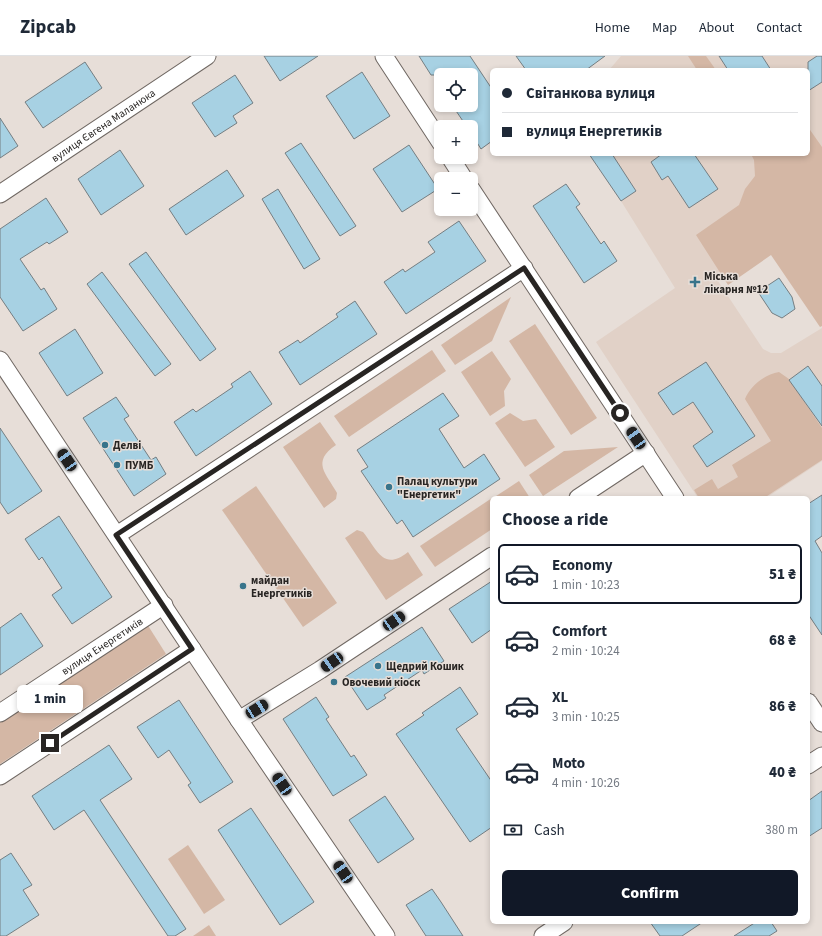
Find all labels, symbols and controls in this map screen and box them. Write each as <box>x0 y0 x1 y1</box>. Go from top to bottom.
text: Zipcab <box>20 14 76 41</box>
text: Home <box>595 18 630 38</box>
text: Map <box>652 18 677 38</box>
text: About <box>699 18 734 38</box>
text: Contact <box>756 18 802 38</box>
map controls <box>434 68 478 216</box>
button: locate <box>434 68 478 112</box>
text: Світанкова вулиця <box>526 83 655 104</box>
street label: вулиця Євгена Маланюка <box>48 85 158 165</box>
button: + <box>434 120 478 164</box>
text: вулиця Енергетиків <box>526 121 662 142</box>
button: − <box>434 172 478 216</box>
place label: Міська лікарня №12 <box>704 269 768 297</box>
marker: Міська лікарня №12 <box>689 276 701 288</box>
route start <box>611 404 629 422</box>
car <box>624 425 648 451</box>
place label: Делві <box>113 438 141 453</box>
marker: Делві <box>100 440 110 450</box>
car <box>55 447 79 473</box>
place label: ПУМБ <box>125 458 154 473</box>
marker: ПУМБ <box>112 460 122 470</box>
place label: Палац культури "Енергетик" <box>397 474 477 502</box>
marker: Палац культури "Енергетик" <box>384 482 394 492</box>
text: Choose a ride <box>502 507 608 532</box>
text: Economy <box>552 555 613 576</box>
icon: car <box>504 556 540 592</box>
text: 51 ₴ <box>769 564 796 585</box>
place label: майдан Енергетиків <box>251 573 312 601</box>
text: 1 min · 10:23 <box>552 576 620 594</box>
marker: майдан Енергетиків <box>238 581 248 591</box>
car <box>381 609 407 633</box>
street label: вулиця Енергетиків <box>58 613 146 678</box>
text: Comfort <box>552 621 607 642</box>
icon: car <box>504 622 540 658</box>
text: 68 ₴ <box>769 630 796 651</box>
text: 2 min · 10:24 <box>552 642 620 660</box>
car <box>319 650 345 674</box>
place label: Щедрий Кошик <box>386 659 464 674</box>
marker: Щедрий Кошик <box>373 661 383 671</box>
place label: Овочевий кіоск <box>342 675 420 690</box>
marker: Овочевий кіоск <box>329 677 339 687</box>
callout: 1 min <box>17 685 83 713</box>
text: XL <box>552 687 568 708</box>
icon: car <box>504 688 540 724</box>
text: 1 min <box>34 690 66 708</box>
text: 86 ₴ <box>769 696 796 717</box>
car <box>244 698 270 720</box>
text: 3 min · 10:25 <box>552 708 620 726</box>
route end <box>41 734 59 752</box>
text: Moto <box>552 753 585 774</box>
icon: car <box>504 754 540 790</box>
text: 40 ₴ <box>769 762 796 783</box>
car <box>270 771 294 797</box>
text: 4 min · 10:26 <box>552 774 620 792</box>
icon: cash <box>502 819 524 841</box>
text: Cash <box>534 820 565 841</box>
text: 380 m <box>765 821 798 839</box>
car <box>331 859 355 885</box>
button: Confirm <box>502 870 798 916</box>

